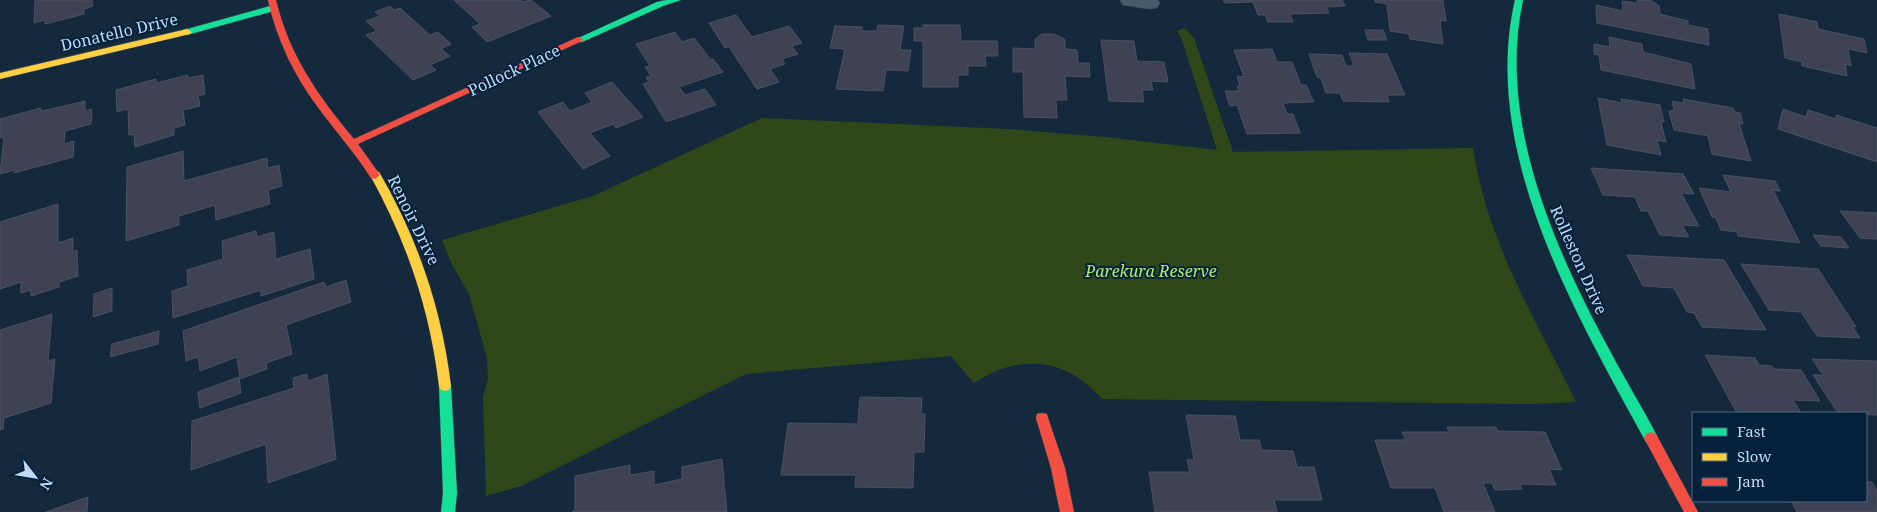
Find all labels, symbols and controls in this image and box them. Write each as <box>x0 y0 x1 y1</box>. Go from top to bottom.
street label: Donatello Drive <box>58 8 180 56</box>
street label: Pollock Place <box>464 39 564 101</box>
street label: Renoir Drive <box>383 171 445 269</box>
street label: Rolleston Drive <box>1545 202 1613 318</box>
park label: Parekura Reserve <box>1084 260 1217 282</box>
legend <box>1692 412 1867 502</box>
text: Fast <box>1737 421 1766 441</box>
text: Slow <box>1737 446 1771 466</box>
north arrow <box>10 452 60 502</box>
text: Jam <box>1736 471 1765 491</box>
text: N <box>36 474 58 494</box>

